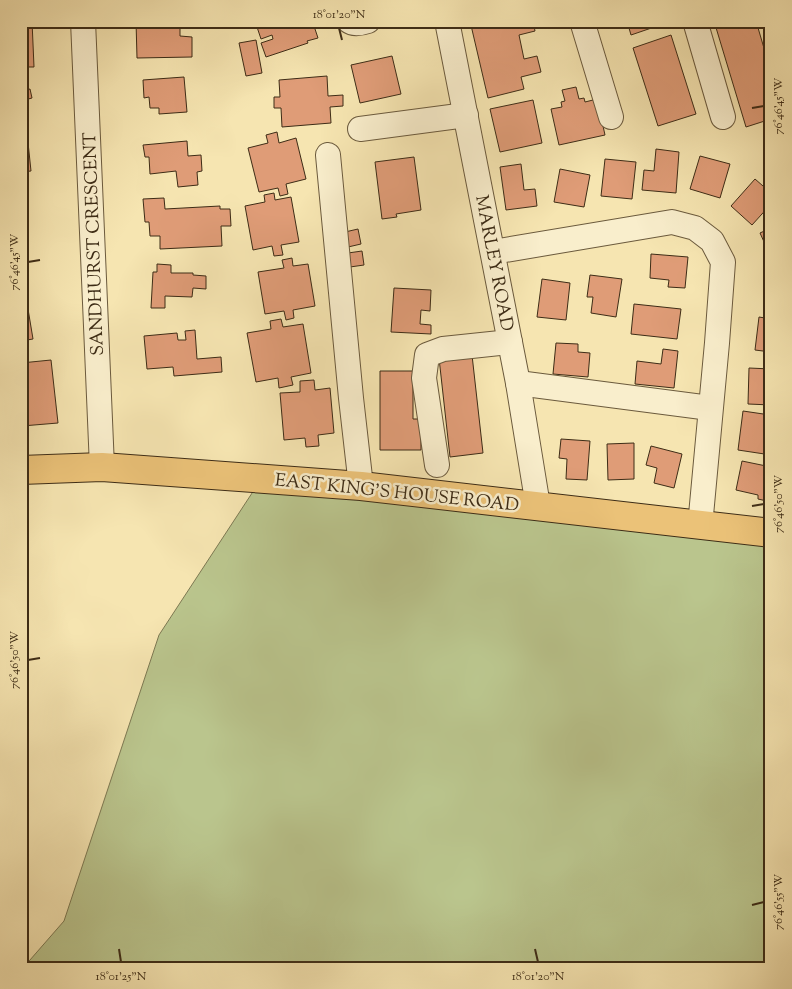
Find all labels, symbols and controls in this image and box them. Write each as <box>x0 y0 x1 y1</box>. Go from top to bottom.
text: 18°01'20"N <box>313 6 366 24</box>
text: 76°46'45"W <box>770 77 788 134</box>
street label: SANDHURST CRESCENT <box>78 131 112 356</box>
street label: MARLEY ROAD <box>467 193 519 334</box>
text: 76°46'45"W <box>6 233 24 290</box>
street label: EAST KING'S HOUSE ROAD <box>273 468 520 520</box>
text: 76°46'50"W <box>770 474 788 533</box>
text: 76°46'50"W <box>6 630 24 689</box>
text: 76°46'55"W <box>770 873 788 930</box>
text: 18°01'25"N <box>96 968 147 986</box>
text: 18°01'20"N <box>512 968 565 986</box>

